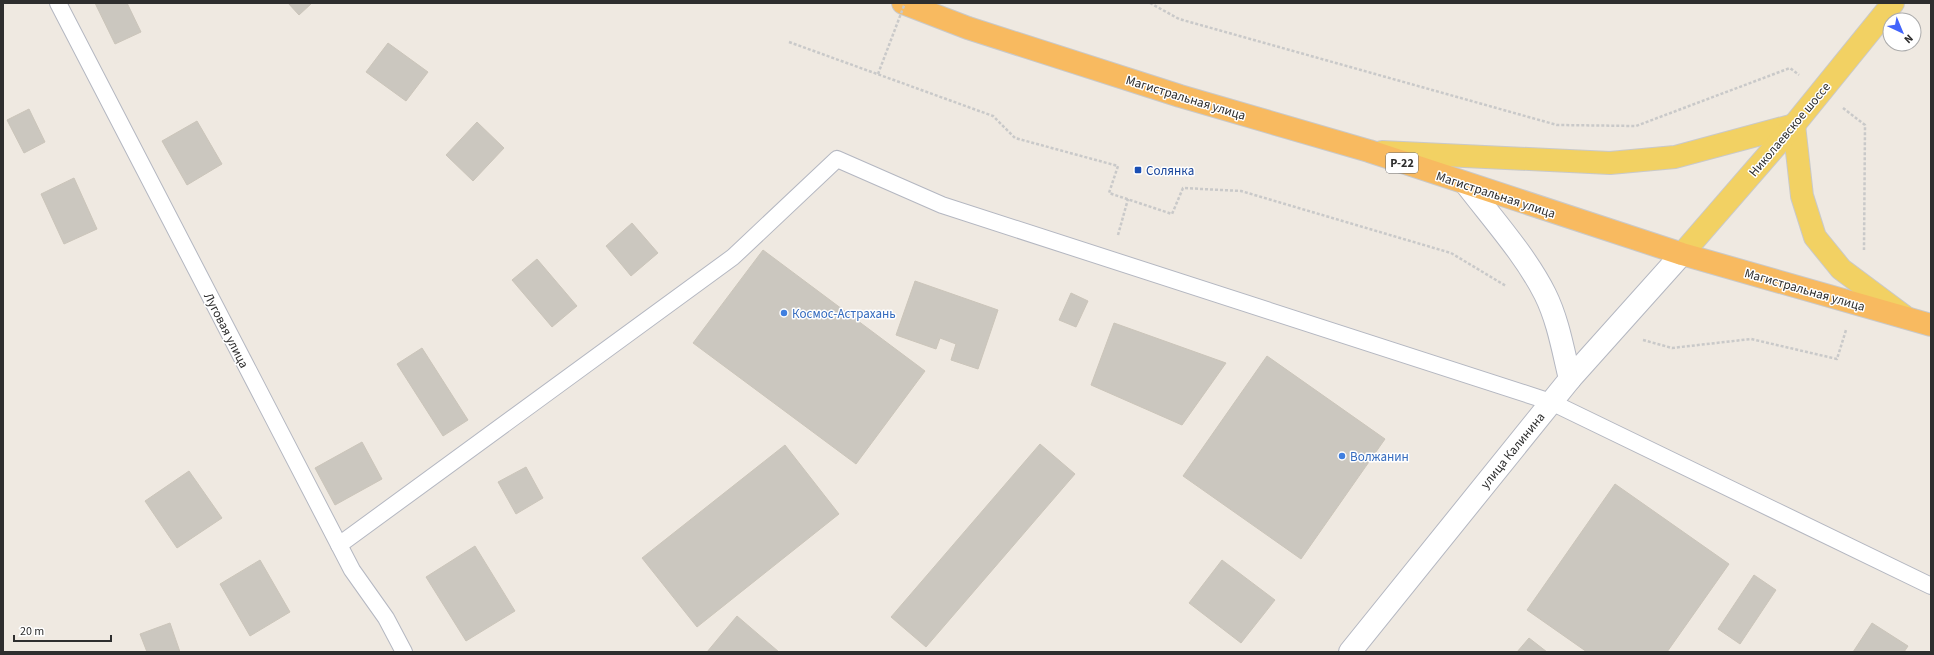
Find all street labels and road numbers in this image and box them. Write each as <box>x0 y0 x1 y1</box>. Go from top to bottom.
street label: Магистральная улица <box>1124 71 1248 125</box>
street label: Николаевское шоссе <box>1745 79 1835 181</box>
road number: Р-22 <box>1386 153 1418 173</box>
street label: Магистральная улица <box>1434 167 1558 223</box>
street label: Магистральная улица <box>1742 264 1867 316</box>
street label: Луговая улица <box>199 290 253 371</box>
street label: улица Калинина <box>1476 409 1549 493</box>

